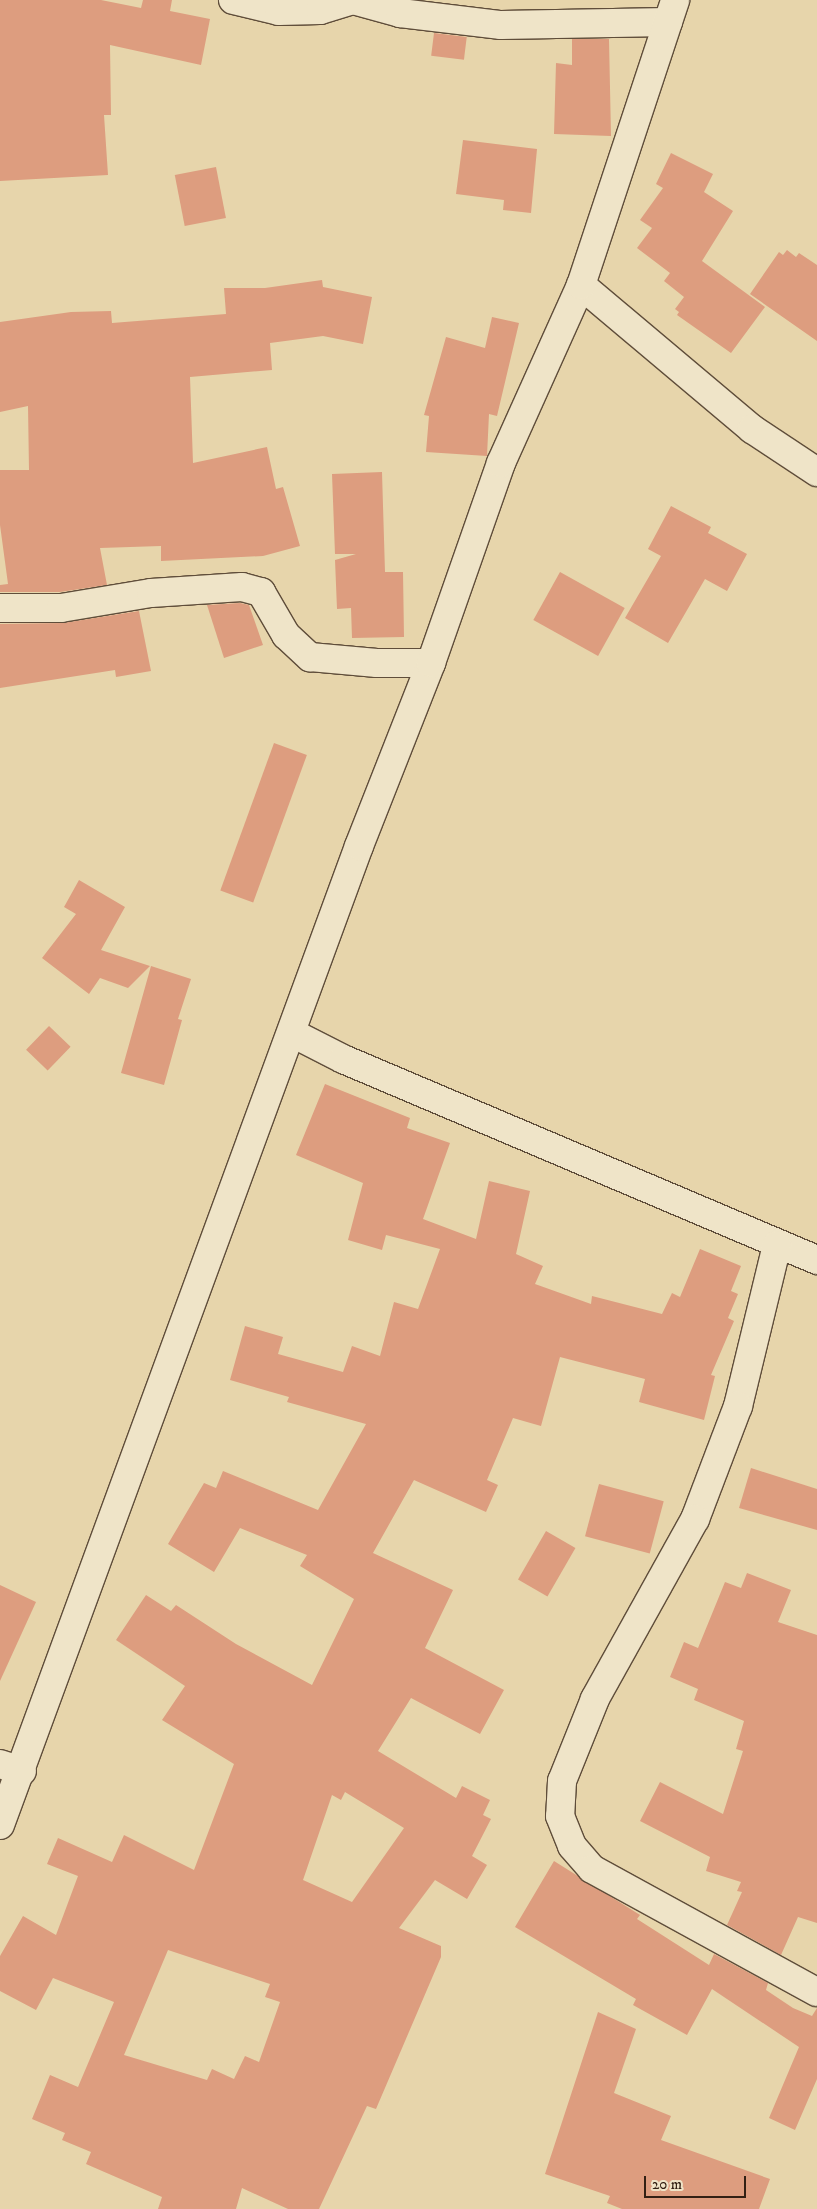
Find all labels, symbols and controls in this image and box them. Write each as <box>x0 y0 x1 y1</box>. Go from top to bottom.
scale bar <box>647 2166 750 2198</box>
text: 20 m <box>652 2175 682 2194</box>

